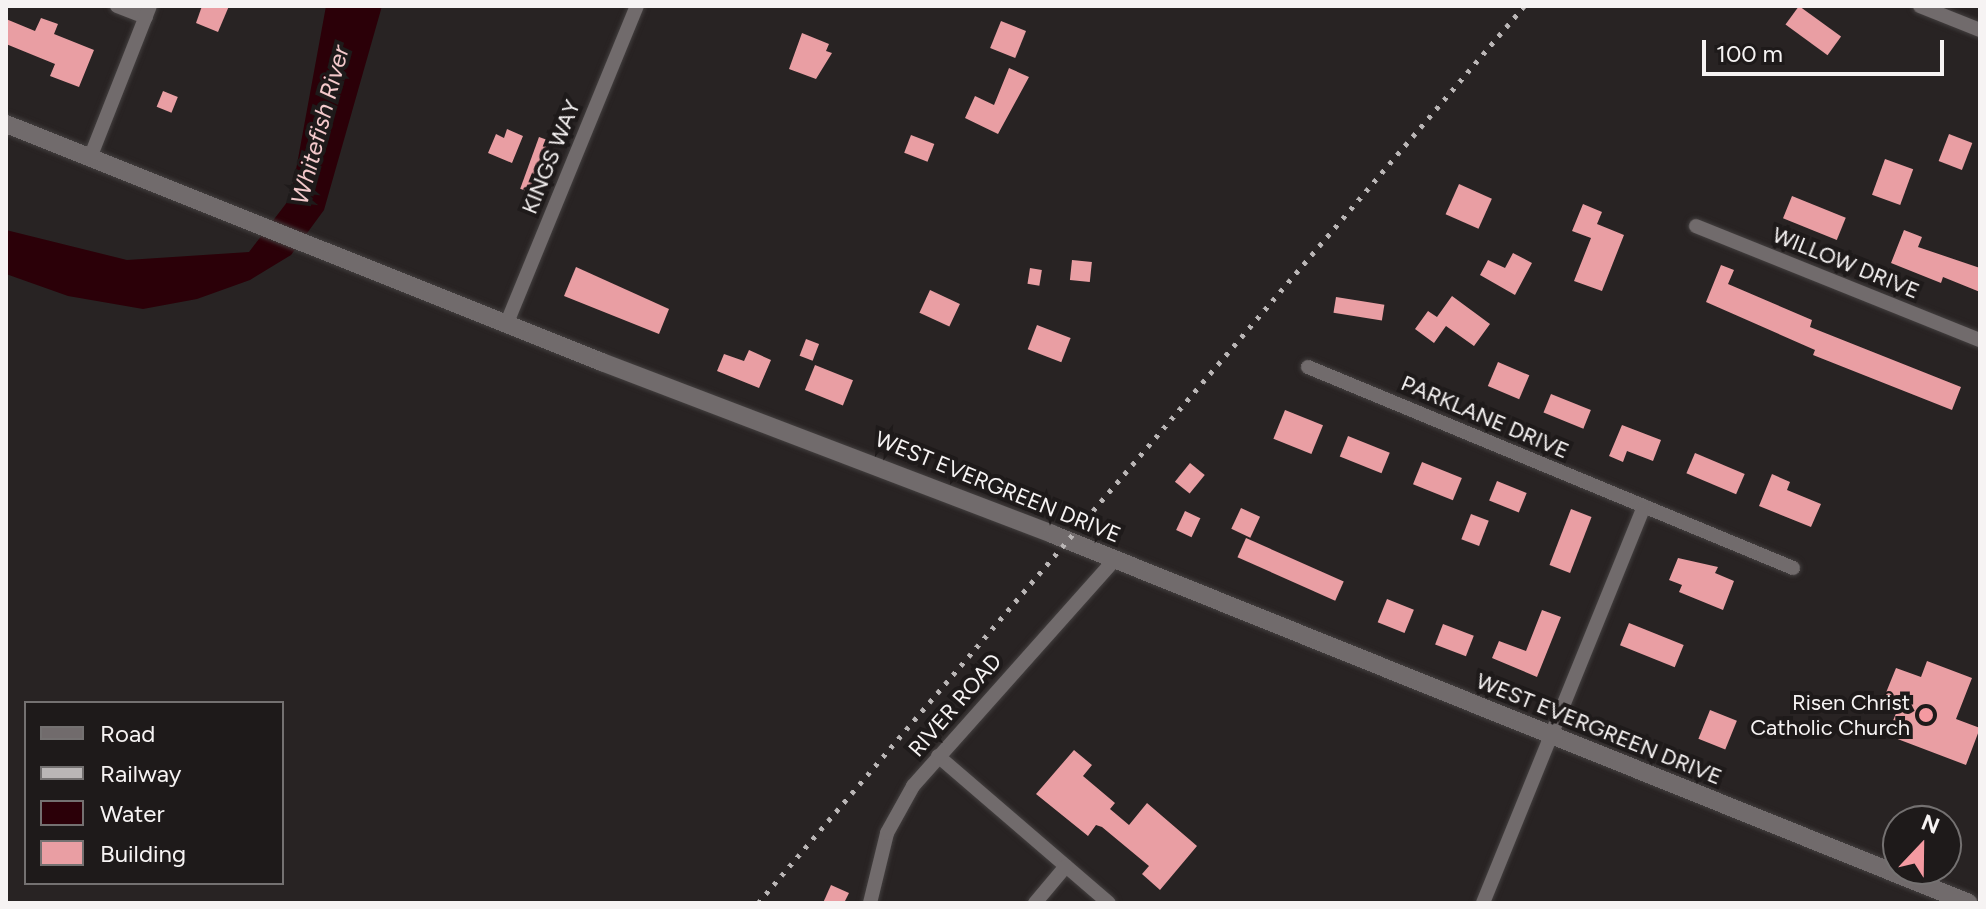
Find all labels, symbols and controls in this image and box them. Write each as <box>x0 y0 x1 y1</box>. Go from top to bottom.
scale bar <box>1706 24 1948 74</box>
text: 100 m <box>1716 39 1783 68</box>
water label: Whitefish River <box>285 42 355 208</box>
street label: KINGS WAY <box>516 96 586 218</box>
street label: WILLOW DRIVE <box>1769 222 1923 304</box>
street label: PARKLANE DRIVE <box>1397 370 1573 464</box>
street label: WEST EVERGREEN DRIVE <box>871 426 1125 548</box>
street label: RIVER ROAD <box>903 648 1007 762</box>
street label: WEST EVERGREEN DRIVE <box>1472 668 1726 790</box>
place label: Risen Christ Catholic Church <box>1750 689 1910 740</box>
legend <box>24 701 284 885</box>
marker: Risen Christ Catholic Church <box>1917 706 1935 724</box>
text: Road <box>100 719 155 748</box>
text: Railway <box>100 759 181 788</box>
text: Water <box>100 799 165 828</box>
north arrow <box>1882 805 1962 885</box>
text: N <box>1917 808 1943 840</box>
text: Building <box>100 839 186 868</box>

